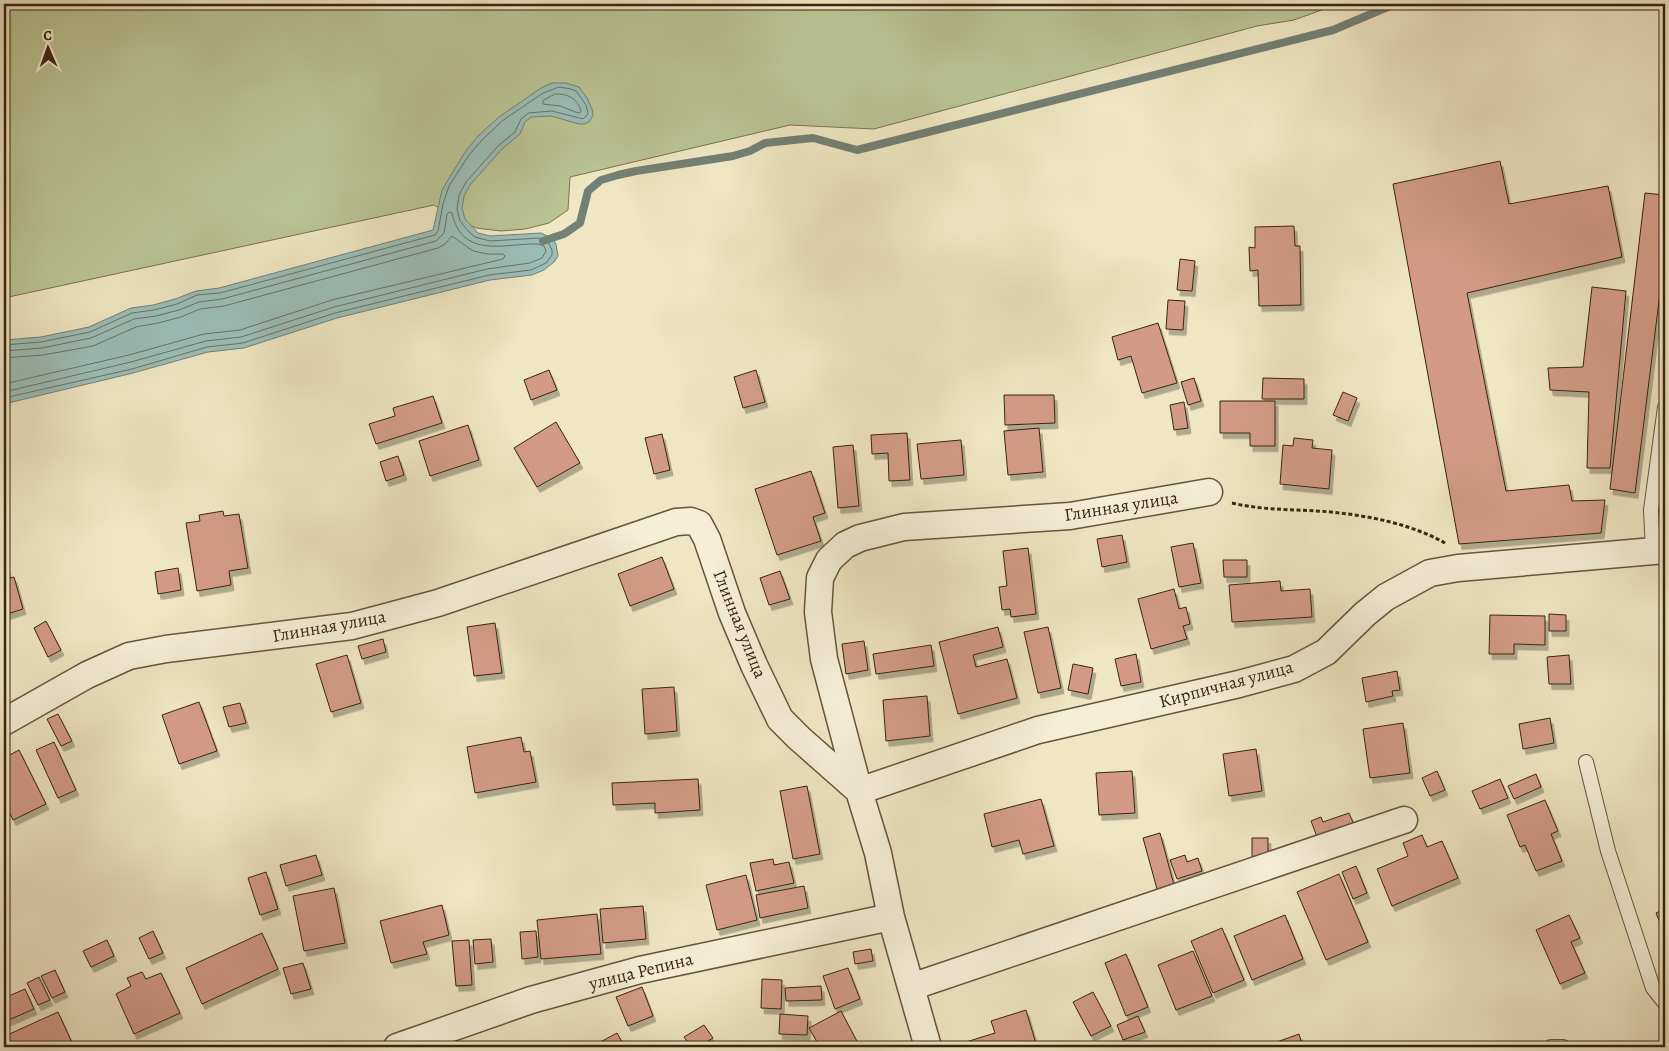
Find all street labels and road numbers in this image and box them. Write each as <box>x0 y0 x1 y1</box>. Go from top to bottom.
street label: Глинная улица <box>1062 485 1180 527</box>
street label: Глинная улица <box>707 566 773 682</box>
street label: Глинная улица <box>270 604 388 648</box>
street label: Кирпичная улица <box>1156 654 1296 713</box>
street label: улица Репина <box>586 946 696 996</box>

